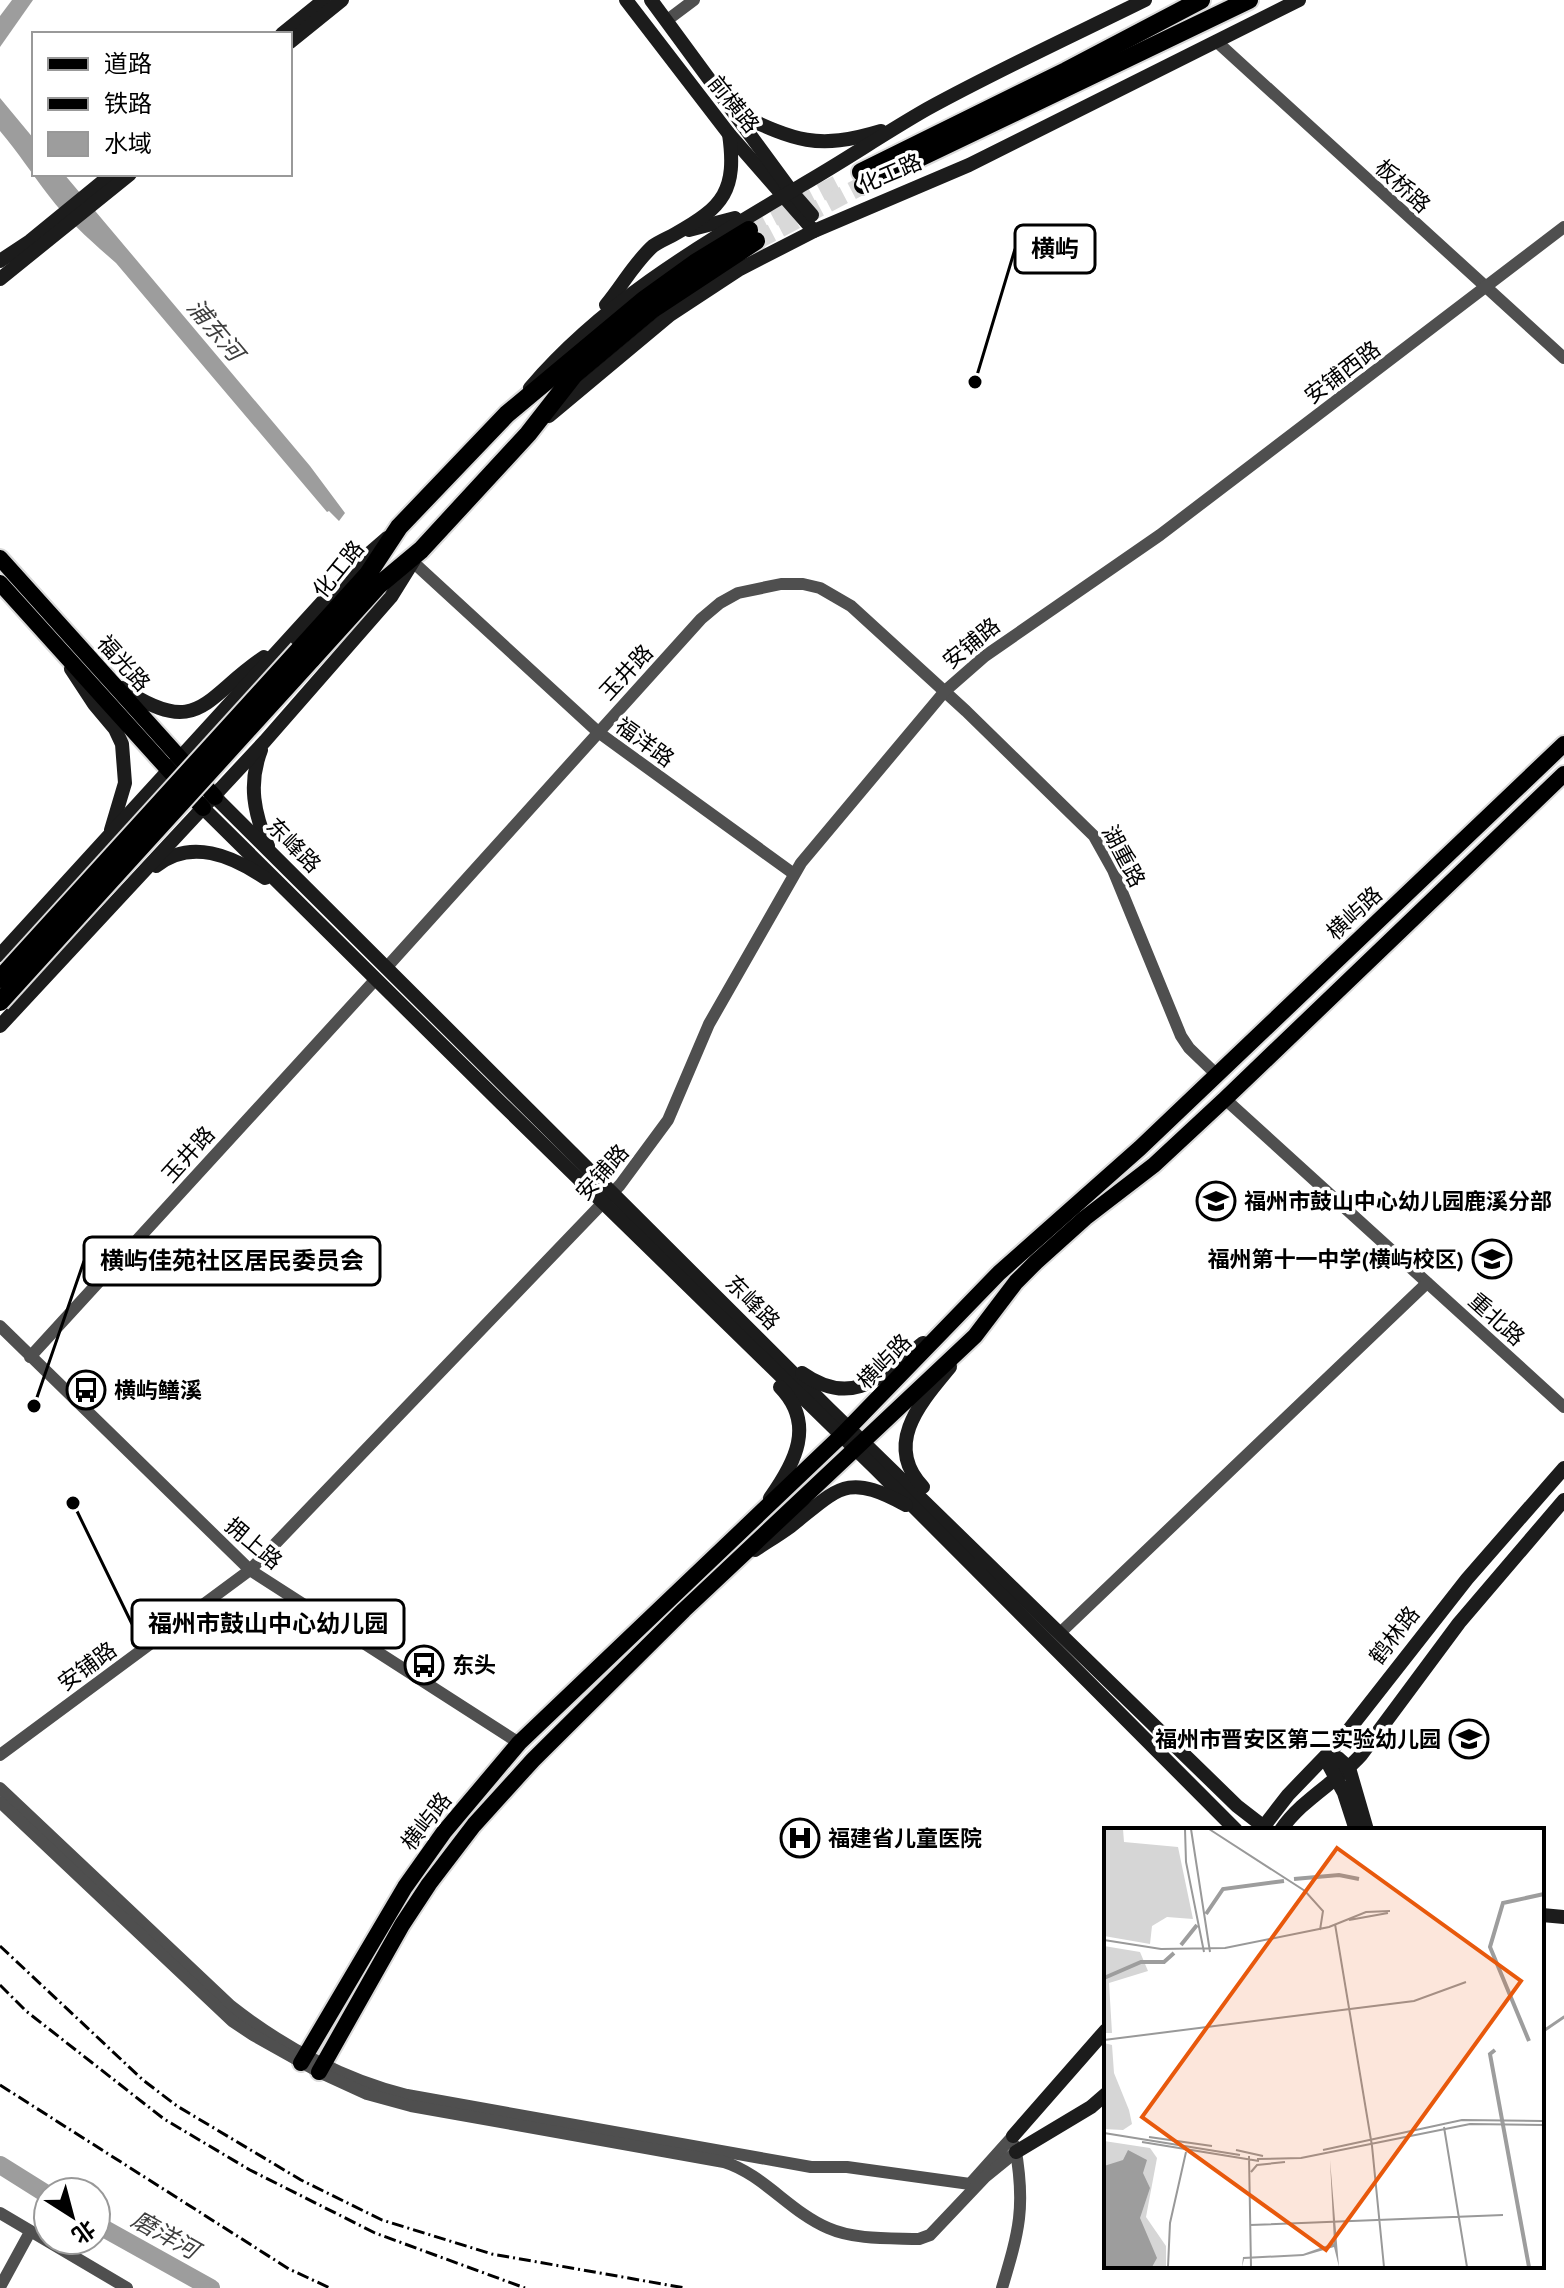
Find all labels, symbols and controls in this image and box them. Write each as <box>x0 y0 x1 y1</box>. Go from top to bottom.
legend <box>32 32 292 176</box>
text: 道路 <box>104 48 152 79</box>
street label: 前横路 <box>702 70 766 138</box>
text: 铁路 <box>104 88 152 119</box>
text: 水域 <box>104 128 152 159</box>
street label: 化工路 <box>854 147 926 199</box>
street label: 板桥路 <box>1369 153 1437 219</box>
callout: 横屿 <box>1015 225 1095 273</box>
text: 横屿 <box>1031 233 1079 264</box>
water label: 浦东河 <box>180 292 253 370</box>
street label: 安铺西路 <box>1298 334 1386 410</box>
street label: 化工路 <box>306 535 370 603</box>
street label: 安铺路 <box>937 611 1005 675</box>
street label: 福光路 <box>92 629 156 697</box>
street label: 玉井路 <box>593 638 659 706</box>
street label: 福洋路 <box>610 711 680 773</box>
street label: 东峰路 <box>261 812 327 878</box>
street label: 湖重路 <box>1096 820 1152 892</box>
street label: 横屿路 <box>1320 880 1388 946</box>
street label: 玉井路 <box>156 1120 220 1188</box>
street label: 安铺路 <box>570 1138 634 1206</box>
school or university icon: 福州市鼓山中心幼儿园鹿溪分部 <box>1195 1180 1237 1222</box>
place label: 福州市鼓山中心幼儿园鹿溪分部 <box>1244 1187 1552 1215</box>
callout: 横屿佳苑社区居民委员会 <box>84 1237 380 1285</box>
school or university icon: 福州第十一中学(横屿校区) <box>1471 1238 1513 1280</box>
text: 横屿佳苑社区居民委员会 <box>100 1245 364 1276</box>
place label: 福州第十一中学(横屿校区) <box>1208 1245 1464 1273</box>
street label: 东峰路 <box>720 1269 786 1335</box>
street label: 重北路 <box>1463 1287 1531 1351</box>
street label: 横屿路 <box>851 1328 917 1394</box>
bus stop icon: 横屿鳝溪 <box>65 1369 107 1411</box>
place label: 横屿鳝溪 <box>114 1376 202 1404</box>
street label: 拥上路 <box>220 1511 288 1575</box>
callout: 福州市鼓山中心幼儿园 <box>132 1600 404 1648</box>
street label: 鹤林路 <box>1363 1600 1425 1670</box>
text: 福州市鼓山中心幼儿园 <box>148 1608 388 1639</box>
street label: 安铺路 <box>52 1635 122 1697</box>
bus stop icon: 东头 <box>403 1644 445 1686</box>
place label: 东头 <box>452 1651 496 1679</box>
school or university icon: 福州市晋安区第二实验幼儿园 <box>1448 1718 1490 1760</box>
place label: 福州市晋安区第二实验幼儿园 <box>1155 1725 1441 1753</box>
street label: 横屿路 <box>395 1786 457 1856</box>
hospital icon: 福建省儿童医院 <box>779 1817 821 1859</box>
place label: 福建省儿童医院 <box>828 1824 982 1852</box>
inset map <box>1104 1828 1544 2268</box>
north arrow <box>32 2176 112 2256</box>
water label: 磨洋河 <box>126 2204 208 2268</box>
text: 北 <box>67 2214 101 2250</box>

